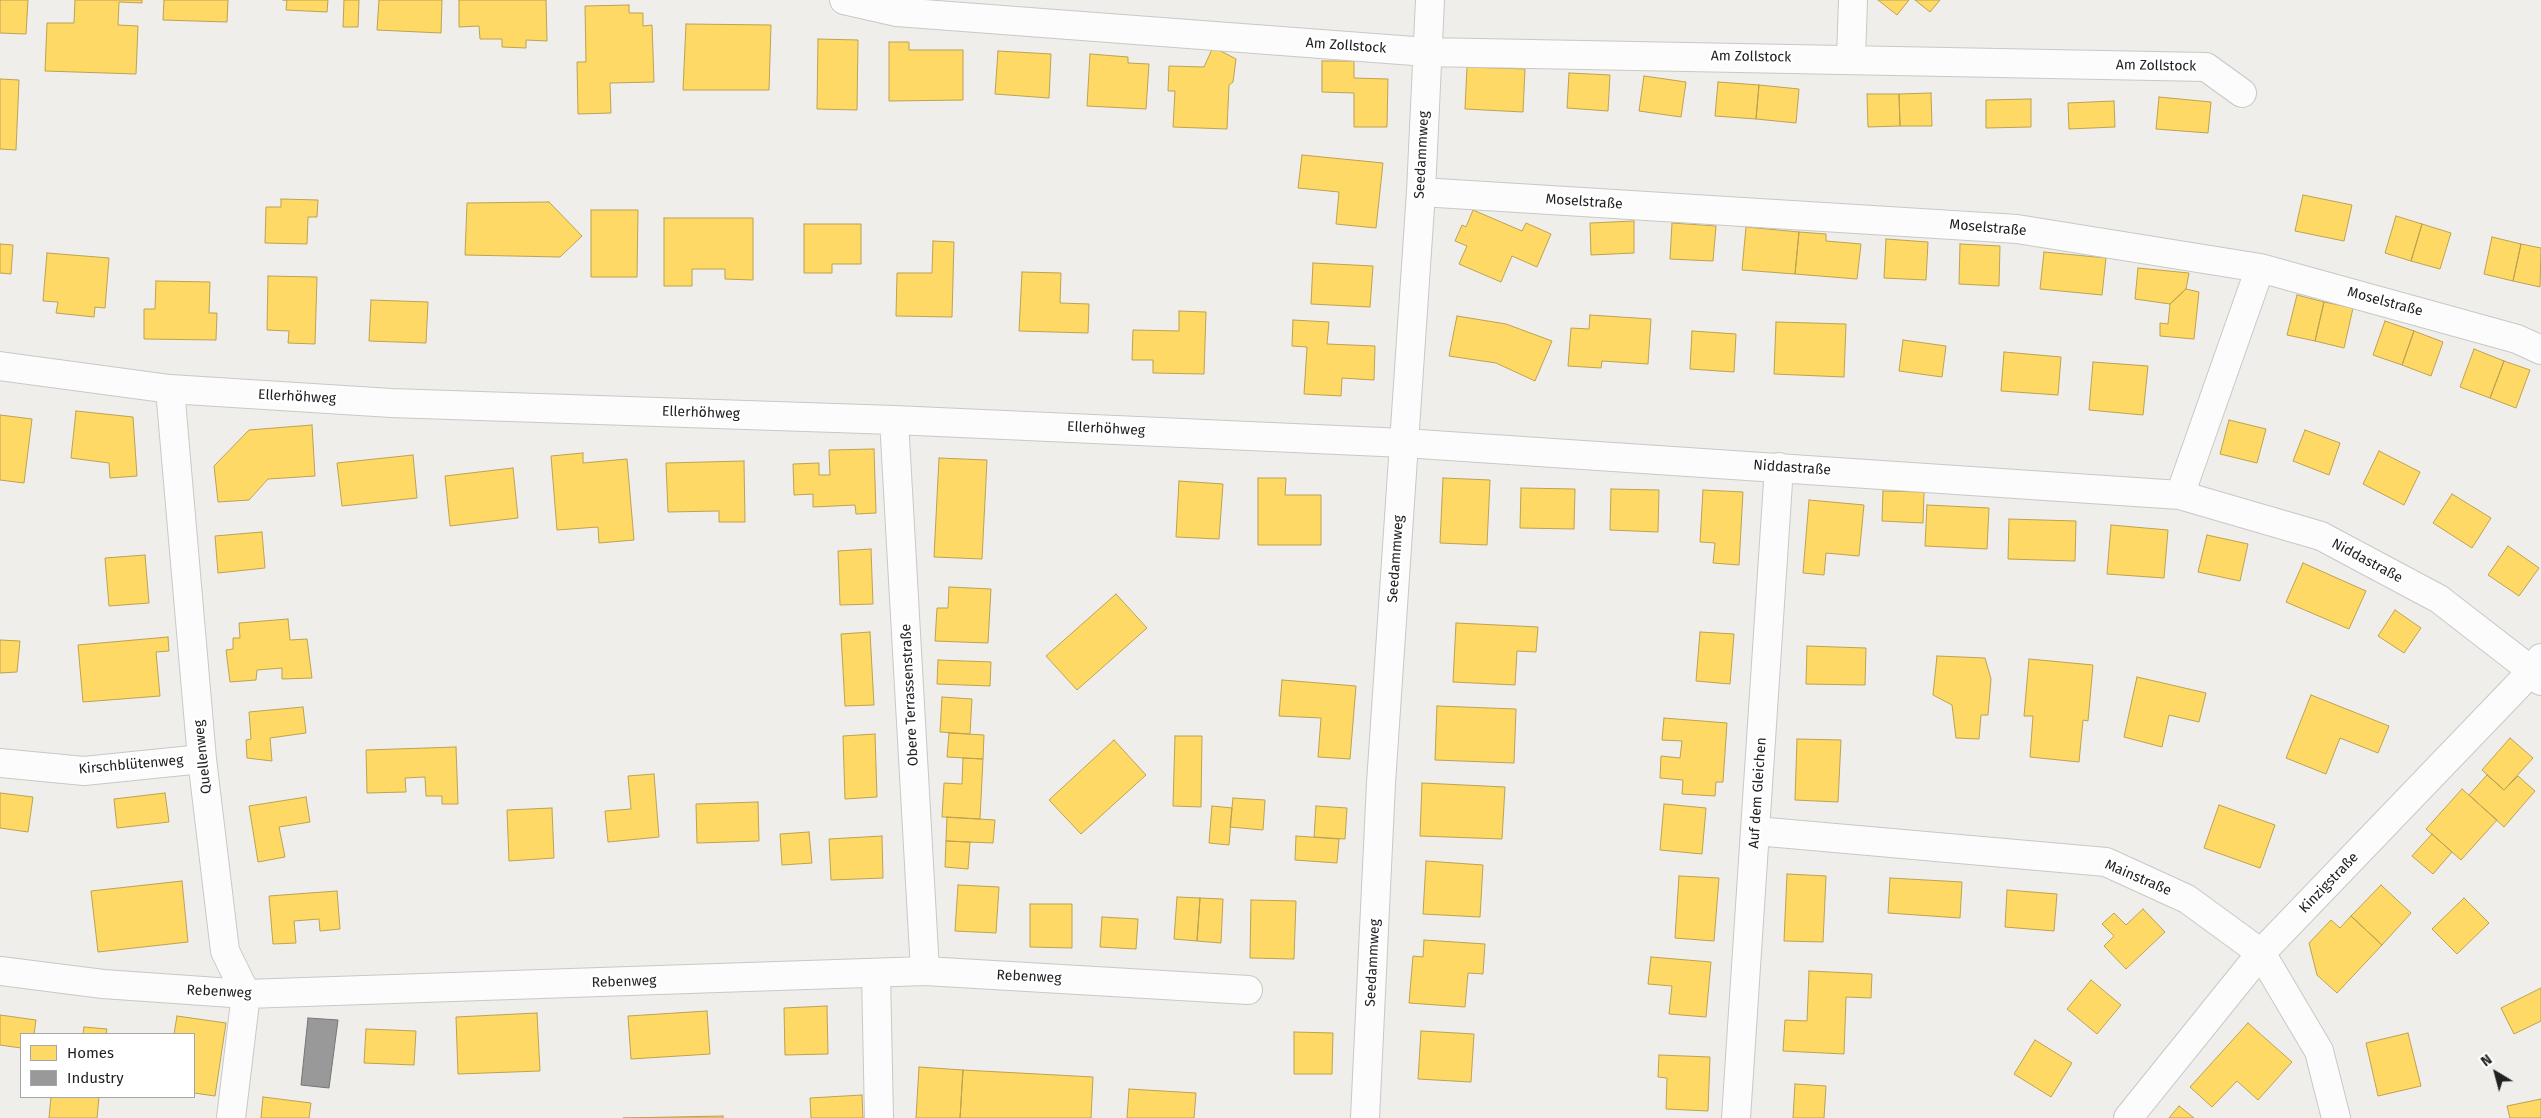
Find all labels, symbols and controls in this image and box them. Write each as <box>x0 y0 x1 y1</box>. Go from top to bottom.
street label: Am Zollstock <box>1305 35 1387 57</box>
street label: Am Zollstock <box>1711 48 1791 66</box>
street label: Am Zollstock <box>2116 57 2196 75</box>
street label: Seedammweg <box>1411 111 1433 199</box>
street label: Moselstraße <box>1545 191 1623 213</box>
street label: Moselstraße <box>1949 216 2027 240</box>
street label: Moselstraße <box>2345 284 2425 320</box>
street label: Ellerhöhweg <box>258 387 336 407</box>
street label: Ellerhöhweg <box>662 403 740 423</box>
street label: Ellerhöhweg <box>1067 419 1145 439</box>
street label: Niddastraße <box>1753 457 1831 479</box>
street label: Seedammweg <box>1385 515 1407 603</box>
street label: Niddastraße <box>2329 535 2405 587</box>
street label: Obere Terrassenstraße <box>898 623 922 767</box>
street label: Quellenweg <box>191 719 215 795</box>
street label: Auf dem Gleichen <box>1746 737 1770 849</box>
street label: Kirschblütenweg <box>78 752 184 778</box>
street label: Kinzigstraße <box>2296 849 2362 917</box>
street label: Mainstraße <box>2102 856 2174 900</box>
street label: Seedammweg <box>1362 919 1384 1007</box>
street label: Rebenweg <box>996 967 1062 987</box>
street label: Rebenweg <box>591 972 657 992</box>
street label: Rebenweg <box>186 982 252 1002</box>
legend <box>20 1033 195 1098</box>
text: Homes <box>67 1044 114 1062</box>
north arrow <box>2471 1048 2521 1098</box>
text: N <box>2478 1051 2495 1070</box>
text: Industry <box>67 1069 124 1087</box>

